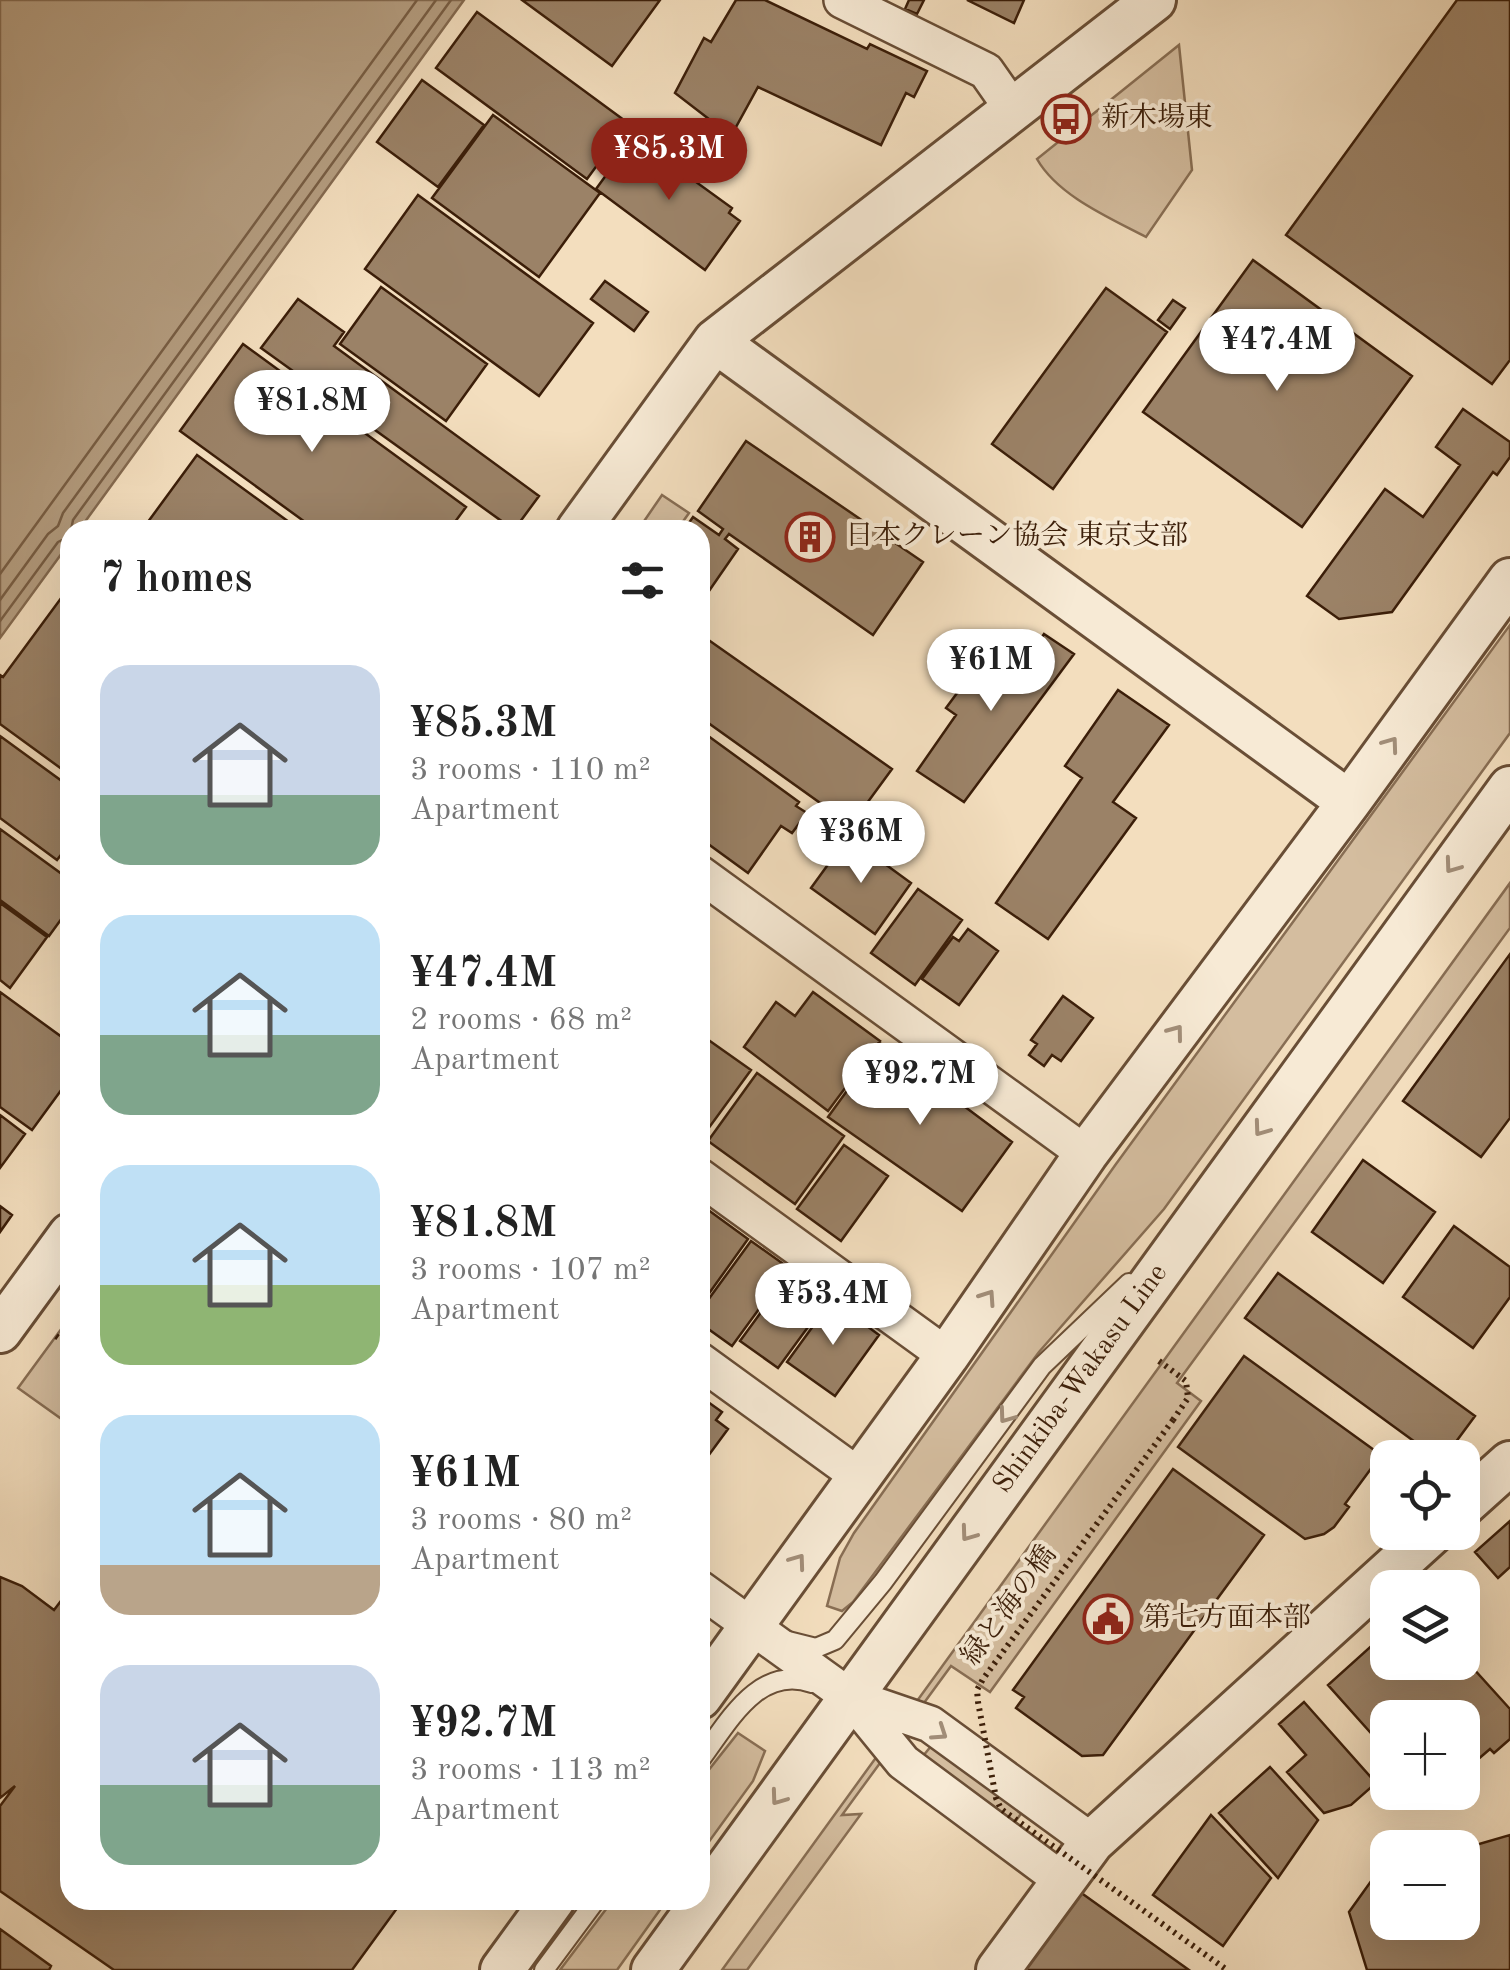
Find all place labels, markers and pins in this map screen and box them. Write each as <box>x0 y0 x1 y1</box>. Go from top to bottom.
bus stop icon: 新木場東 <box>1040 93 1092 145</box>
place label: 新木場東 <box>1101 102 1213 133</box>
pin: ¥85.3M <box>588 118 750 203</box>
pin: ¥47.4M <box>1196 309 1358 394</box>
pin: ¥81.8M <box>231 370 393 455</box>
building icon: 日本クレーン協会 東京支部 <box>784 511 836 563</box>
place label: 日本クレーン協会 東京支部 <box>845 520 1188 551</box>
pin: ¥61M <box>932 629 1050 714</box>
pin: ¥36M <box>802 801 920 886</box>
pin: ¥92.7M <box>839 1043 1001 1128</box>
pin: ¥53.4M <box>752 1263 914 1348</box>
public building icon: 第七方面本部 <box>1082 1593 1134 1645</box>
place label: 第七方面本部 <box>1143 1602 1311 1633</box>

